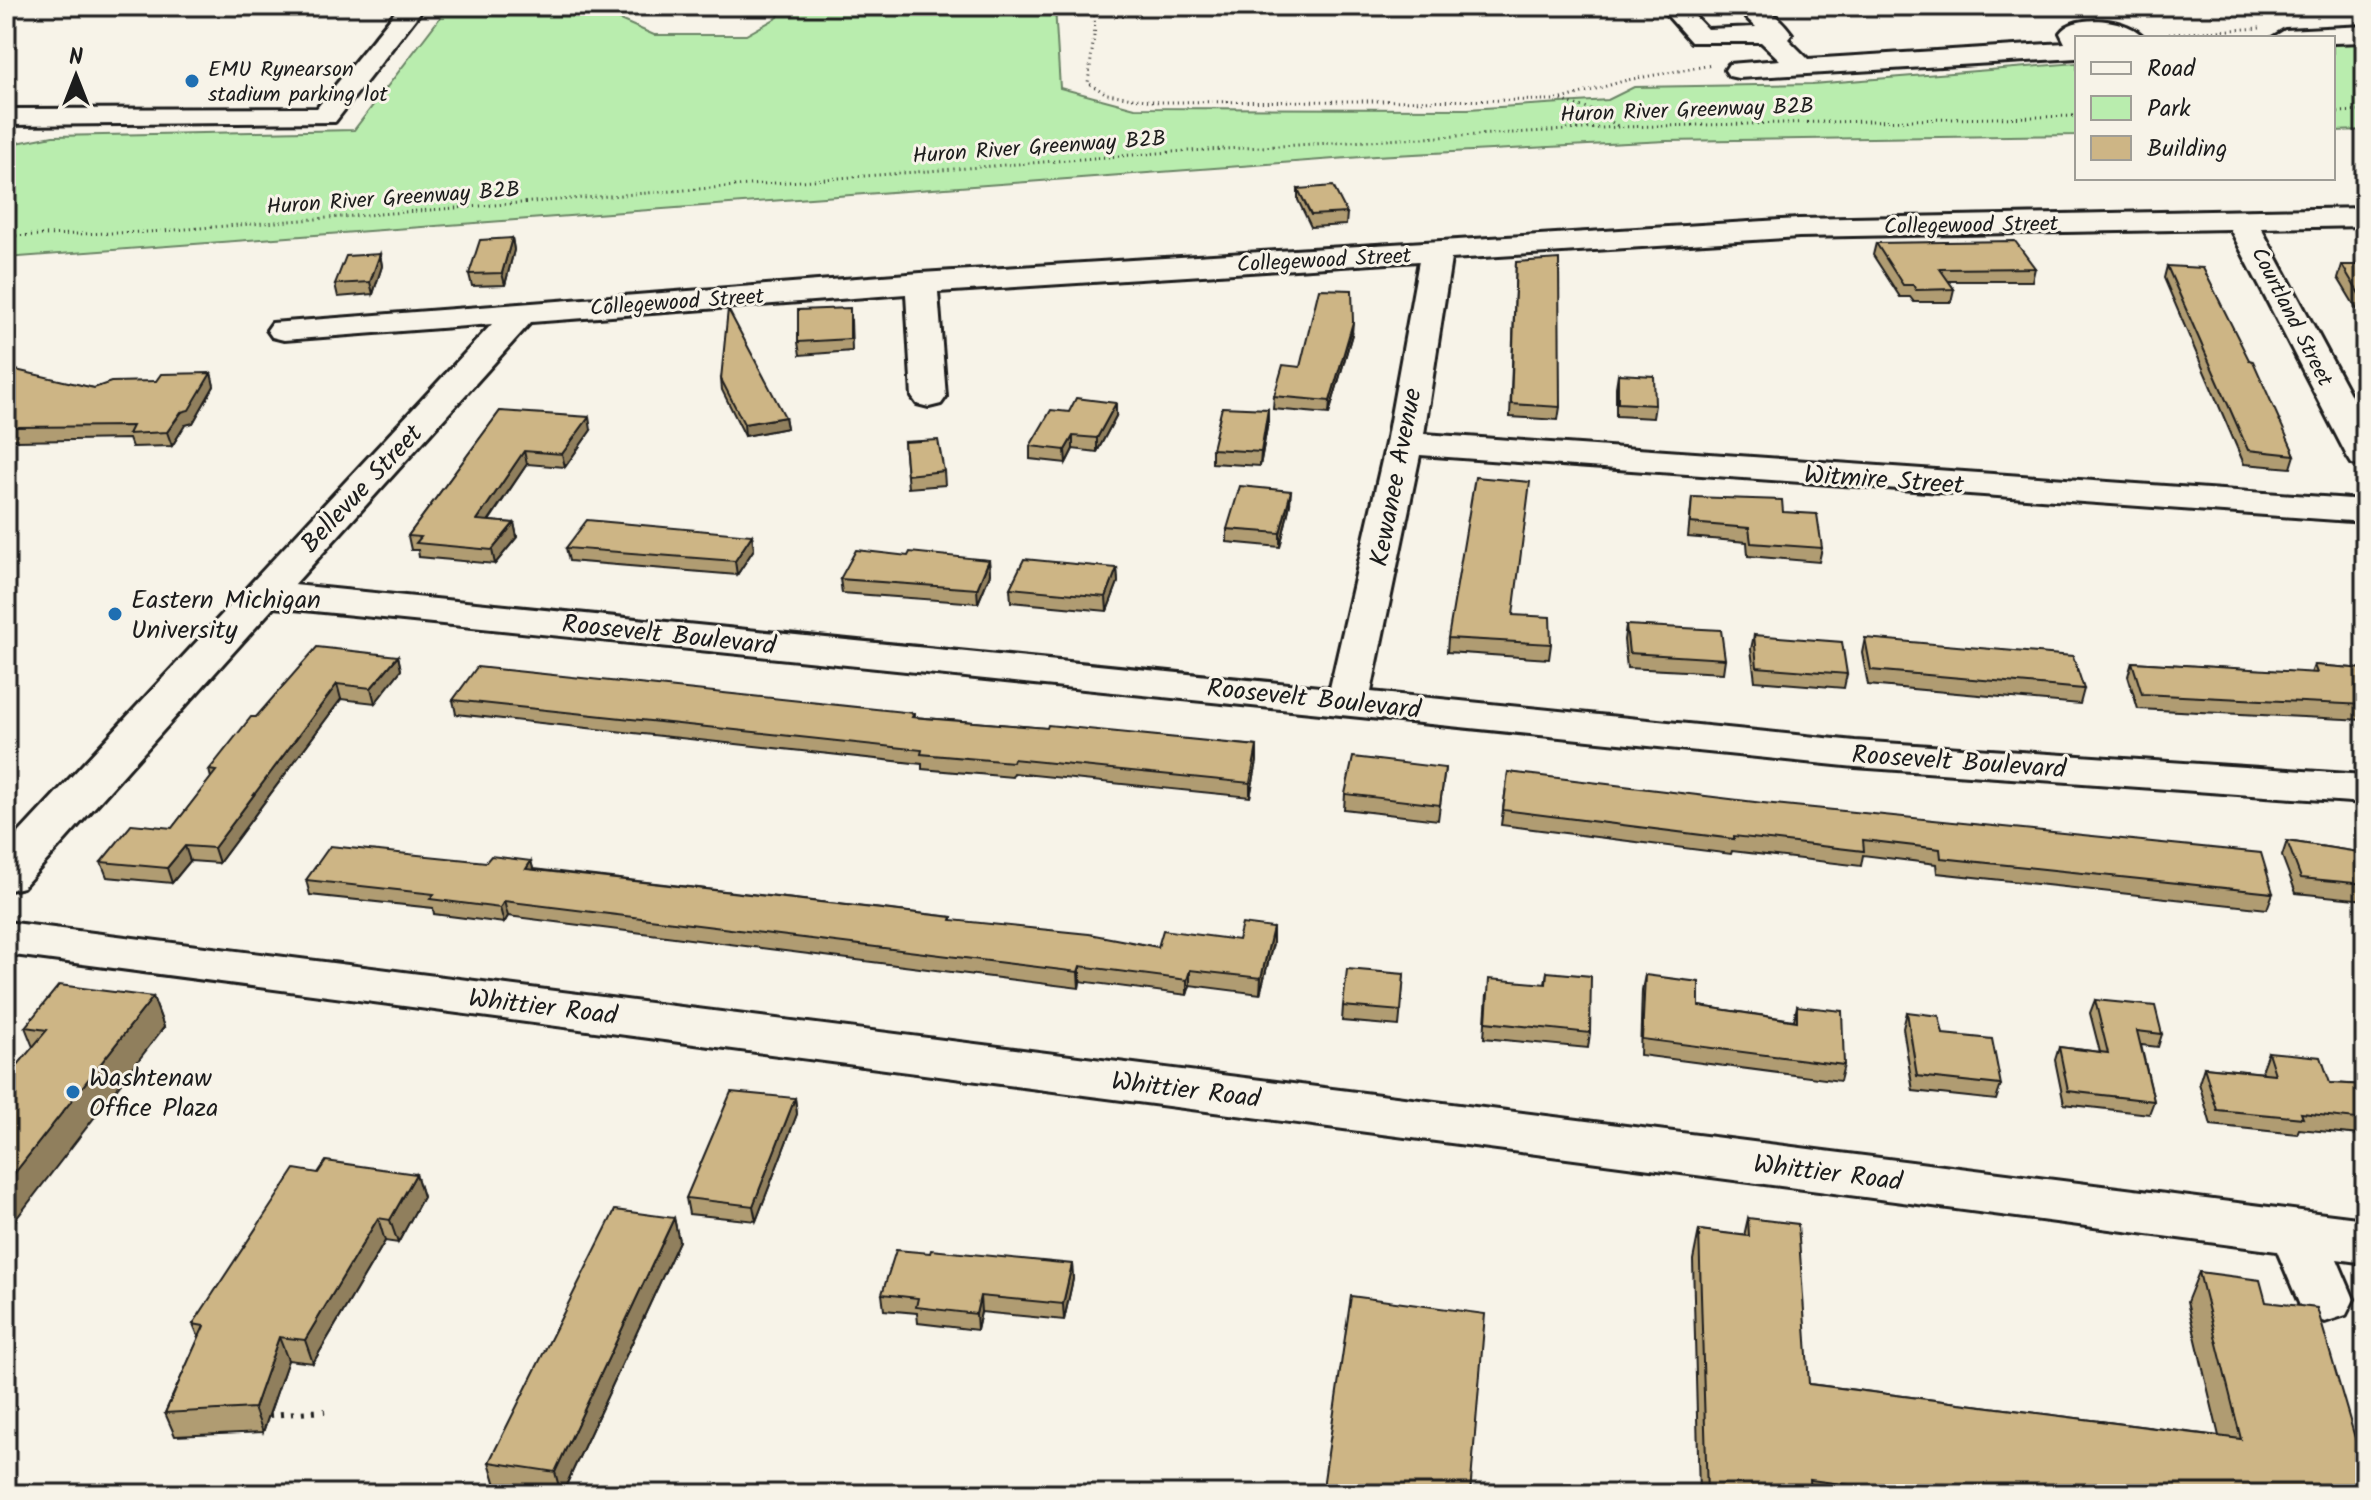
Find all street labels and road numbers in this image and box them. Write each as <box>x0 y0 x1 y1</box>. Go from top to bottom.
street label: Huron River Greenway B2B <box>1560 90 1815 133</box>
street label: Huron River Greenway B2B <box>911 122 1167 175</box>
street label: Huron River Greenway B2B <box>265 173 521 226</box>
street label: Collegewood Street <box>1883 207 2059 246</box>
street label: Collegewood Street <box>1236 239 1413 284</box>
street label: Courtland Street <box>2241 241 2341 393</box>
street label: Collegewood Street <box>589 280 766 327</box>
street label: Kewanee Avenue <box>1359 384 1435 570</box>
street label: Bellevue Street <box>291 414 434 564</box>
street label: Witmire Street <box>1803 454 1966 508</box>
street label: Roosevelt Boulevard <box>560 604 779 668</box>
street label: Roosevelt Boulevard <box>1205 668 1424 732</box>
street label: Roosevelt Boulevard <box>1850 735 2068 792</box>
street label: Whittier Road <box>466 978 621 1038</box>
street label: Whittier Road <box>1109 1061 1264 1121</box>
street label: Whittier Road <box>1751 1144 1906 1204</box>

